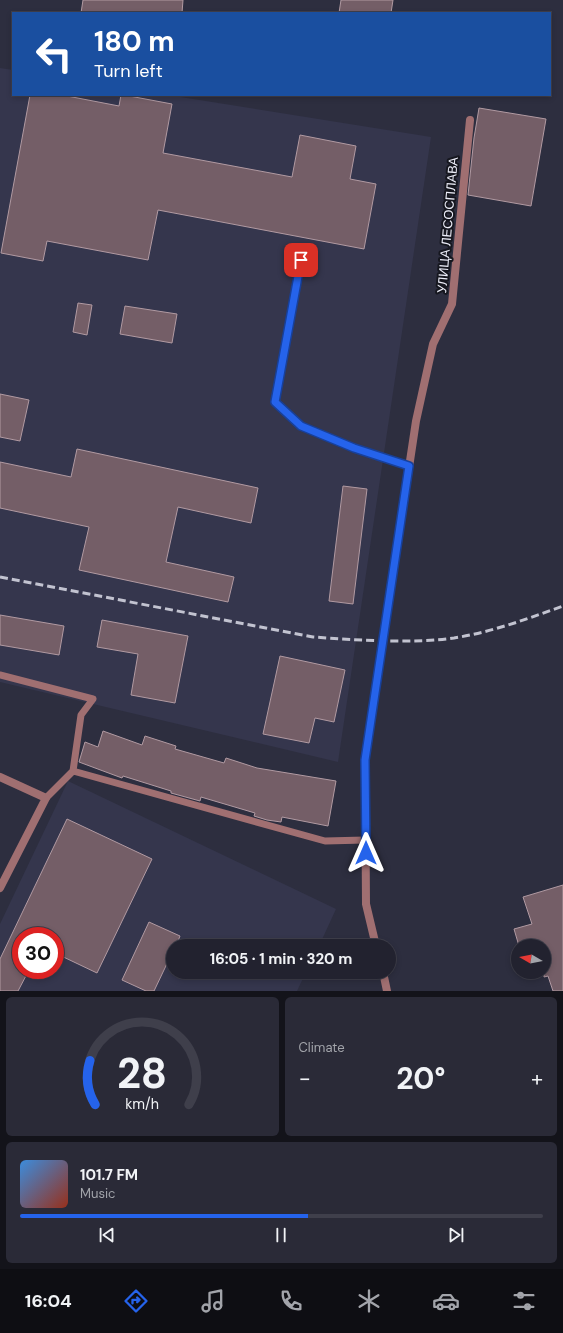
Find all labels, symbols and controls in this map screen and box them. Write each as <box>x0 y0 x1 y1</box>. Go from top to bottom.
text: 180 m <box>94 23 175 60</box>
icon: left <box>28 28 80 80</box>
text: Turn left <box>94 59 163 83</box>
street label: УЛИЦА ЛЕСОСПЛАВА <box>433 156 462 294</box>
pin <box>284 243 318 277</box>
icon: arrive <box>290 249 312 271</box>
position arrow <box>345 832 387 874</box>
speed limit sign: 30 <box>12 927 64 979</box>
north arrow <box>511 939 551 979</box>
map controls <box>511 939 551 979</box>
text: 16:05 · 1 min · 320 m <box>210 949 352 969</box>
text: Climate <box>299 1039 345 1056</box>
text: 28 <box>117 1046 167 1100</box>
text: 20° <box>396 1059 445 1098</box>
text: − <box>299 1064 311 1093</box>
text: + <box>531 1064 543 1093</box>
text: km/h <box>125 1094 159 1112</box>
text: 101.7 FM <box>80 1165 138 1185</box>
text: Music <box>80 1185 115 1202</box>
icon: previous <box>96 1224 118 1246</box>
icon: pause <box>270 1224 292 1246</box>
icon: next <box>445 1224 467 1246</box>
icon: directions <box>122 1287 150 1315</box>
icon: music <box>199 1287 227 1315</box>
icon: phone <box>277 1287 305 1315</box>
icon: climate <box>355 1287 383 1315</box>
icon: car <box>432 1287 460 1315</box>
icon: filters <box>510 1287 538 1315</box>
text: 16:04 <box>25 1289 72 1313</box>

